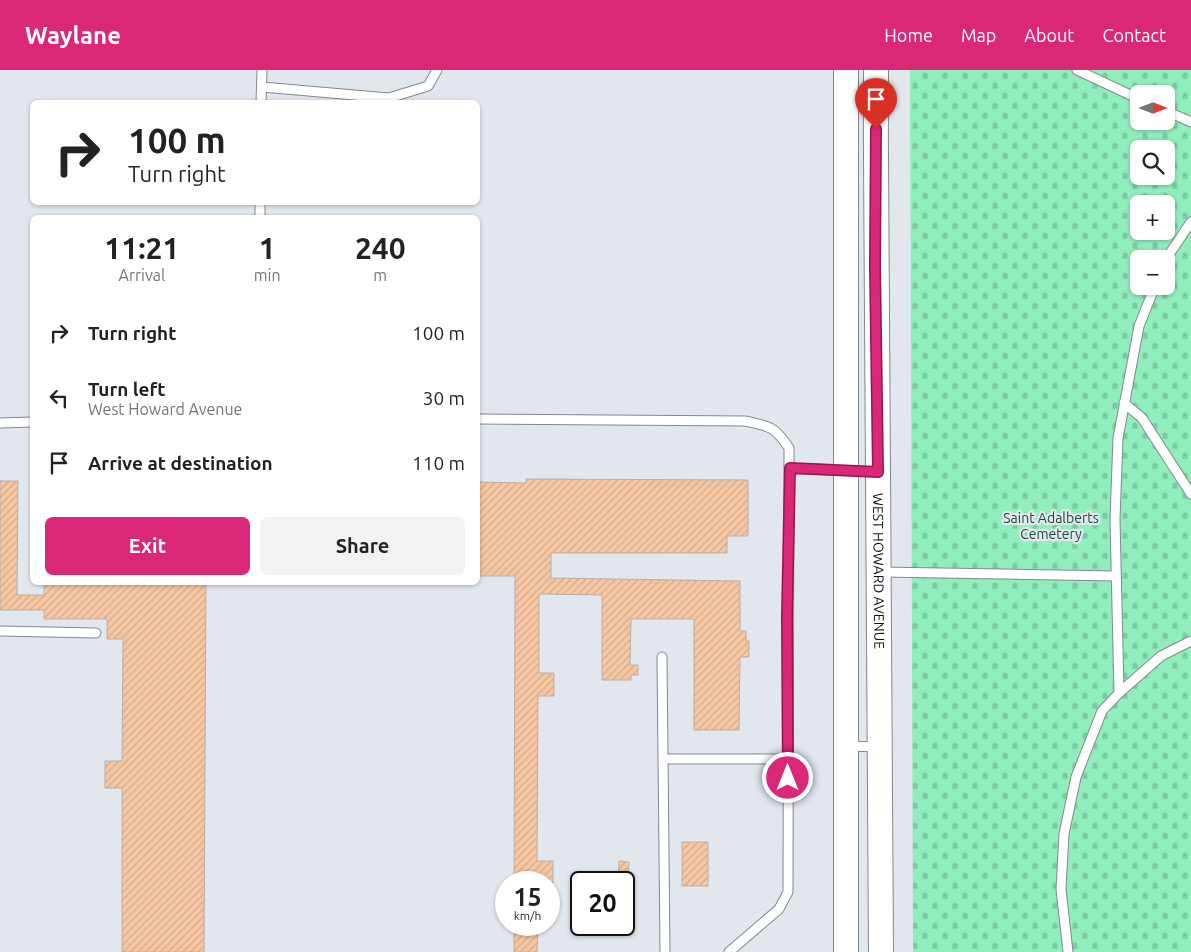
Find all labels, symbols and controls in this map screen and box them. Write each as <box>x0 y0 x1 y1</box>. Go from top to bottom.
text: Waylane <box>25 22 121 49</box>
text: Home <box>884 25 933 45</box>
text: Map <box>961 25 996 45</box>
text: About <box>1024 25 1074 45</box>
text: Contact <box>1102 25 1166 45</box>
pin <box>855 78 897 129</box>
icon: arrive <box>862 85 890 113</box>
north arrow <box>1130 85 1175 130</box>
map controls <box>1130 85 1175 295</box>
icon: right <box>45 120 110 185</box>
text: 100 m <box>128 120 226 160</box>
button: search <box>1130 140 1175 185</box>
text: Turn right <box>128 161 226 186</box>
button: + <box>1130 195 1175 240</box>
text: 11:21 <box>104 231 179 265</box>
text: 1 <box>259 231 276 265</box>
text: 240 <box>355 231 406 265</box>
button: − <box>1130 250 1175 295</box>
text: Arrival <box>119 266 165 284</box>
text: min <box>254 266 281 284</box>
text: m <box>373 266 387 284</box>
icon: right <box>45 319 73 347</box>
text: Turn right <box>88 322 176 344</box>
text: 100 m <box>412 322 465 344</box>
text: Turn left <box>88 378 166 400</box>
icon: left <box>45 384 73 412</box>
text: 30 m <box>423 387 465 409</box>
text: West Howard Avenue <box>88 400 242 418</box>
icon: arrive <box>45 449 73 477</box>
text: Arrive at destination <box>88 452 273 474</box>
text: 110 m <box>412 452 465 474</box>
street label: WEST HOWARD AVENUE <box>870 493 887 649</box>
park label: Saint Adalberts Cemetery <box>1003 510 1099 542</box>
button: Exit <box>45 517 250 575</box>
button: Share <box>260 517 465 575</box>
position arrow <box>761 751 813 803</box>
speed limit sign: 20 <box>570 871 635 936</box>
text: 15 <box>513 883 542 911</box>
text: km/h <box>514 909 541 922</box>

